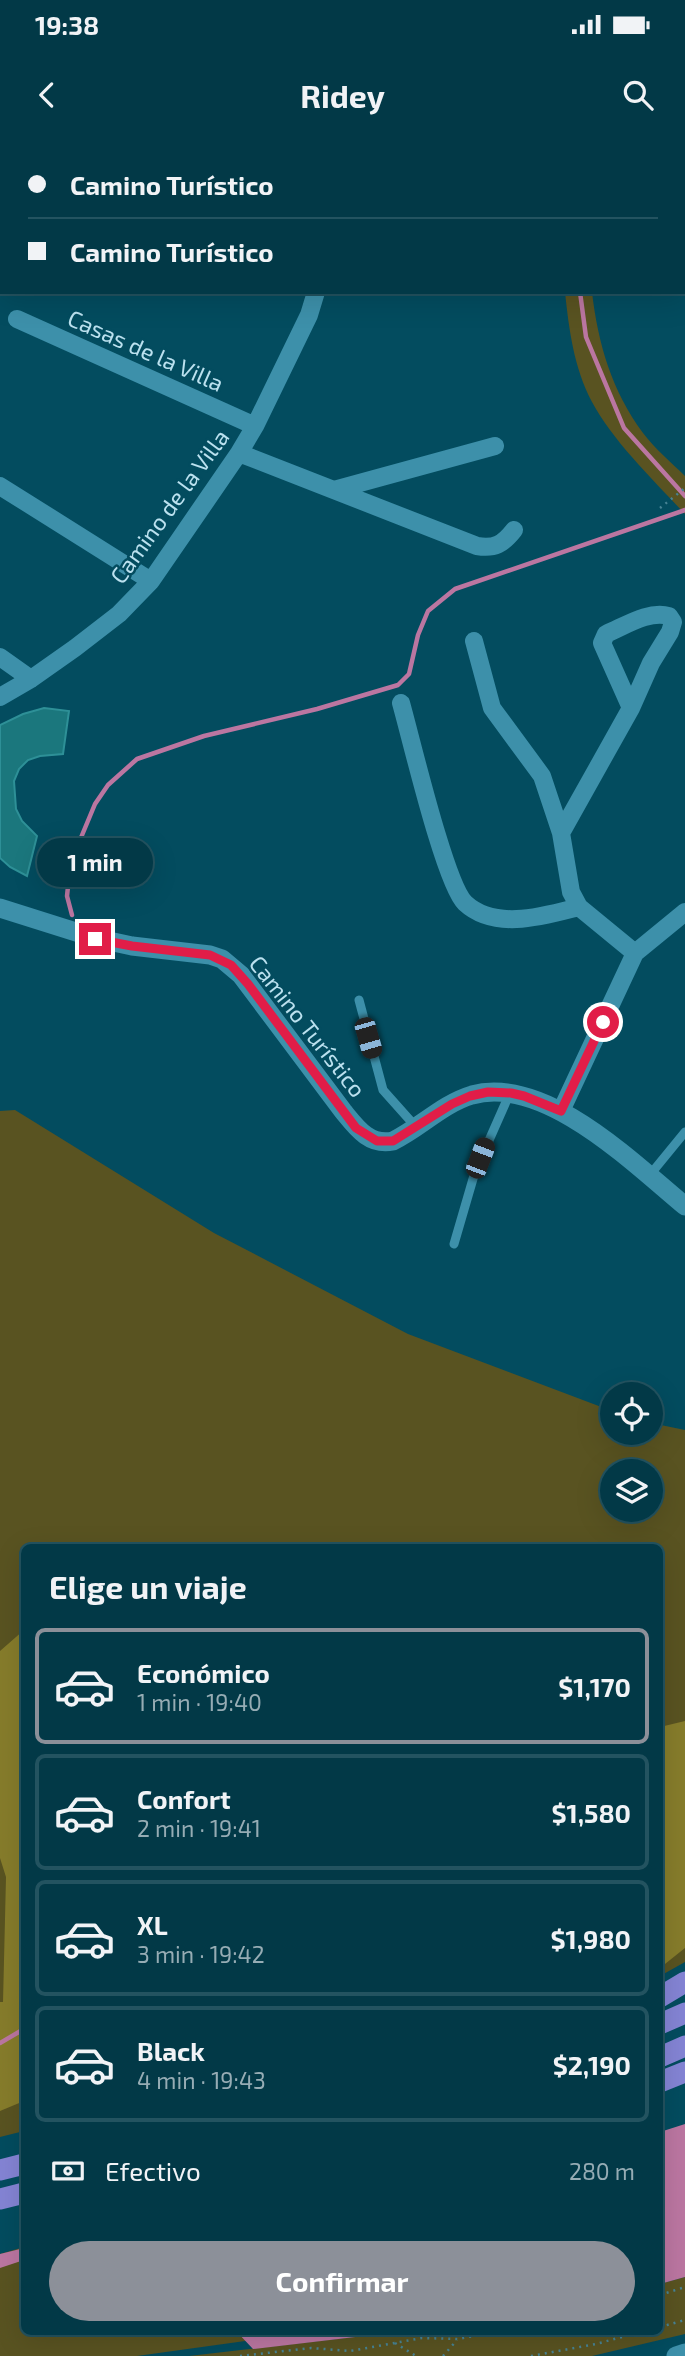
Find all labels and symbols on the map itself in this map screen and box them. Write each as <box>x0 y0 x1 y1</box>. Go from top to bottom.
street label: Casas de la Villa <box>64 303 228 397</box>
street label: Camino de la Villa <box>104 423 234 589</box>
callout: 1 min <box>37 838 153 886</box>
route end <box>79 923 111 955</box>
street label: Camino Turístico <box>244 950 372 1102</box>
route start <box>587 1006 619 1038</box>
car <box>353 1015 384 1061</box>
car <box>463 1135 498 1181</box>

